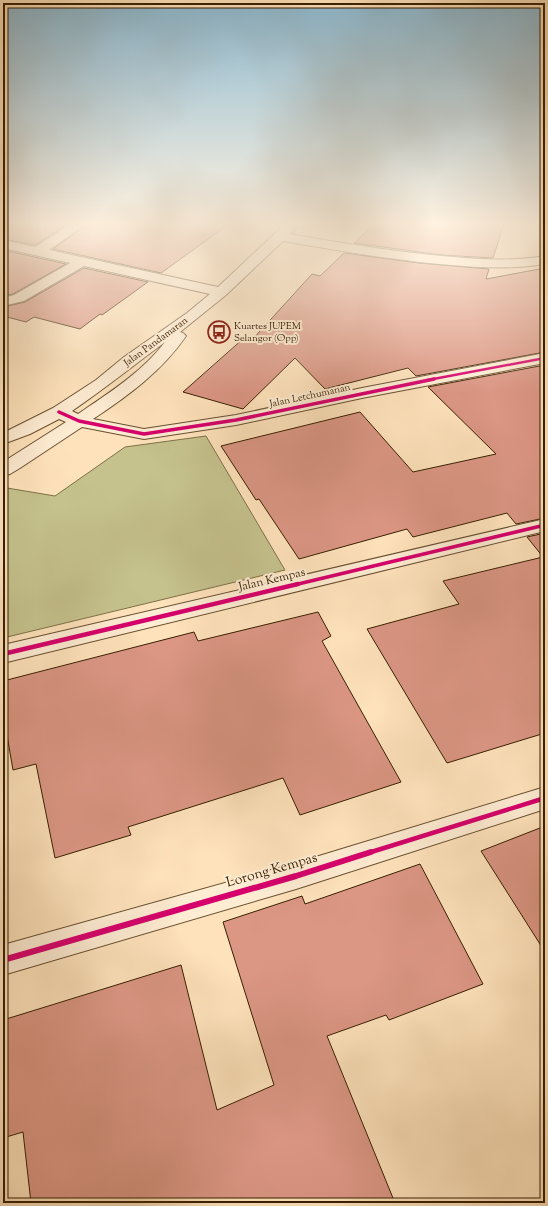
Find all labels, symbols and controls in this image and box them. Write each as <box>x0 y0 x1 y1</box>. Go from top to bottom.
street label: Jalan Pandamaran <box>120 314 191 371</box>
bus stop icon: Kuartes JUPEM Selangor (Opp) <box>206 319 232 345</box>
place label: Kuartes JUPEM Selangor (Opp) <box>234 319 301 346</box>
street label: Jalan Letchumanan <box>267 380 352 412</box>
street label: Jalan Kempas <box>236 564 307 597</box>
street label: Lorong Kempas <box>224 848 320 894</box>

